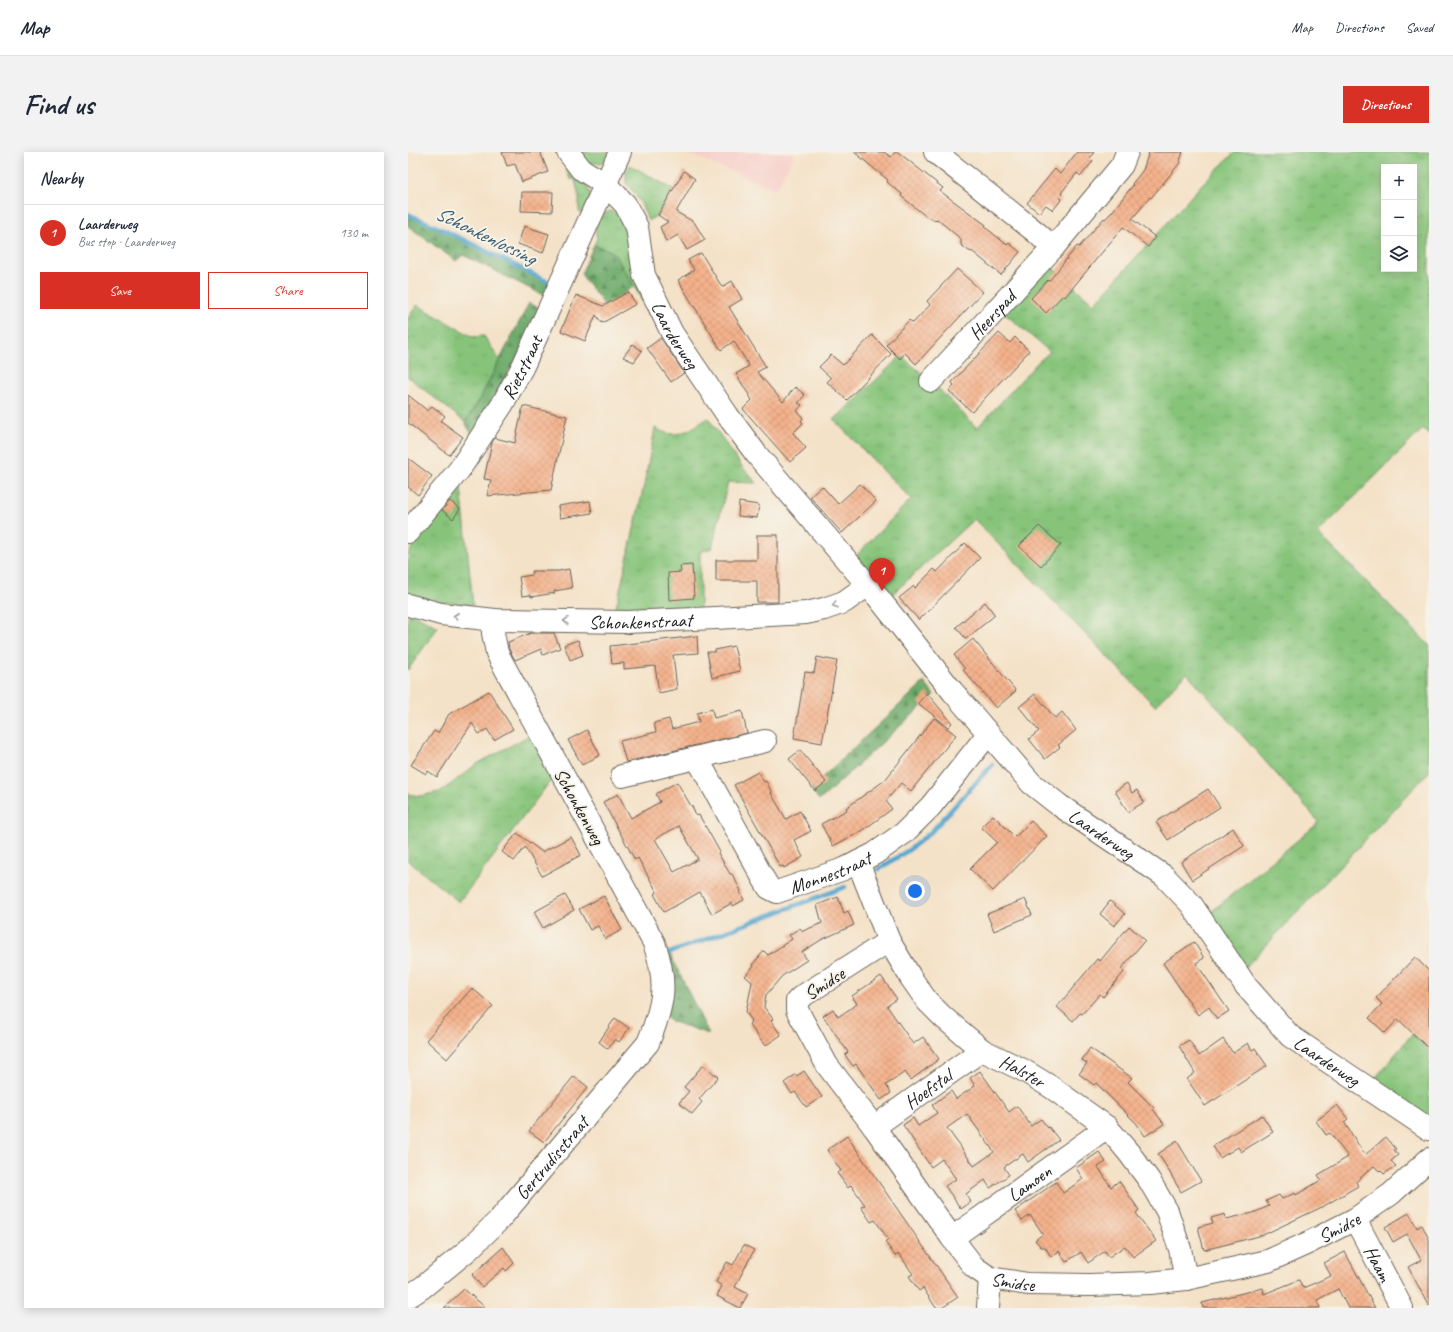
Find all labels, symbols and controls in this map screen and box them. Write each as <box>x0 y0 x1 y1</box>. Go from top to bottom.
text: Map <box>20 16 50 40</box>
text: Map <box>1292 19 1313 36</box>
text: Directions <box>1335 19 1384 36</box>
text: Saved <box>1406 19 1433 36</box>
button: Directions <box>1343 86 1429 123</box>
text: Find us <box>24 87 94 122</box>
map controls <box>1381 164 1417 272</box>
button: + <box>1381 164 1417 200</box>
text: Nearby <box>40 168 83 189</box>
water label: Schonkenlossing <box>432 200 543 272</box>
button: − <box>1381 200 1417 236</box>
text: Laarderweg <box>78 215 137 234</box>
text: 1 <box>50 225 56 241</box>
text: 130 m <box>340 225 368 241</box>
text: Bus stop · Laarderweg <box>78 234 175 250</box>
button: layers <box>1381 236 1417 272</box>
button: Save <box>40 272 200 309</box>
button: Share <box>208 272 368 309</box>
street label: Heerspad <box>964 283 1024 345</box>
street label: Laarderweg <box>646 298 704 375</box>
street label: Rietstraat <box>496 330 549 404</box>
pin: 1 <box>869 558 895 591</box>
one-way arrow <box>832 600 839 609</box>
street label: Schonkenstraat <box>589 608 695 635</box>
one-way arrow <box>453 612 459 621</box>
one-way arrow <box>563 617 569 625</box>
street label: Schonkenweg <box>548 764 611 850</box>
street label: Laarderweg <box>1064 804 1139 866</box>
street label: Monnestraat <box>786 845 878 900</box>
your location <box>905 881 925 901</box>
street label: Smidse <box>800 961 851 1006</box>
street label: Laarderweg <box>1289 1031 1365 1093</box>
street label: Halster <box>995 1049 1051 1095</box>
street label: Hoefstal <box>900 1062 960 1115</box>
street label: Gertrudisstraat <box>510 1109 596 1205</box>
street label: Lamoen <box>1003 1159 1057 1207</box>
street label: Smidse <box>1314 1207 1367 1249</box>
street label: Haam <box>1358 1242 1398 1288</box>
street label: Smidse <box>989 1267 1036 1297</box>

